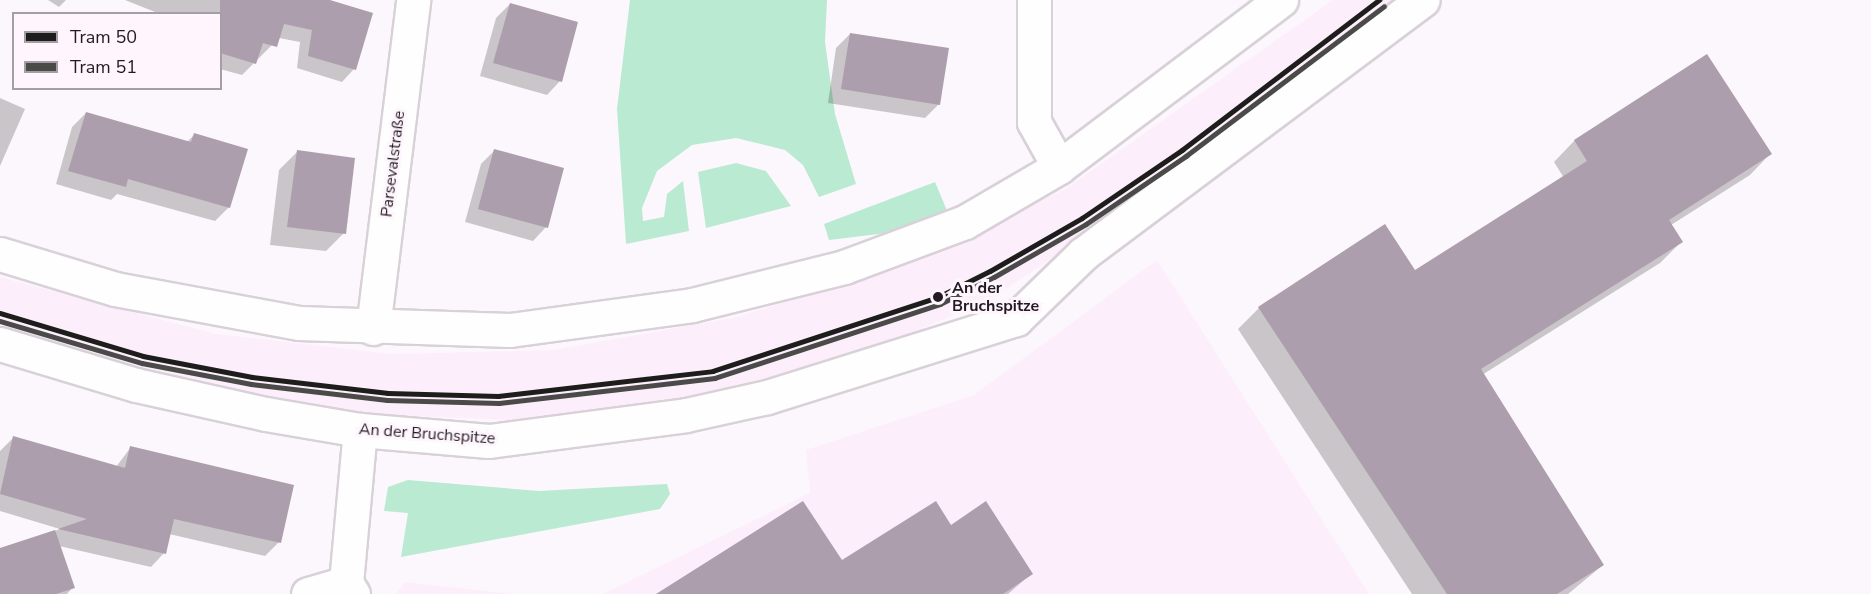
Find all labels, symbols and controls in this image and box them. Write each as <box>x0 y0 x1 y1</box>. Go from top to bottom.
legend <box>12 12 222 90</box>
text: Tram 50 <box>70 25 137 49</box>
text: Tram 51 <box>70 55 137 79</box>
street label: Parsevalstraße <box>377 110 409 218</box>
place label: An der Bruchspitze <box>952 278 1039 316</box>
marker: An der Bruchspitze <box>929 288 947 306</box>
street label: An der Bruchspitze <box>358 420 496 448</box>

